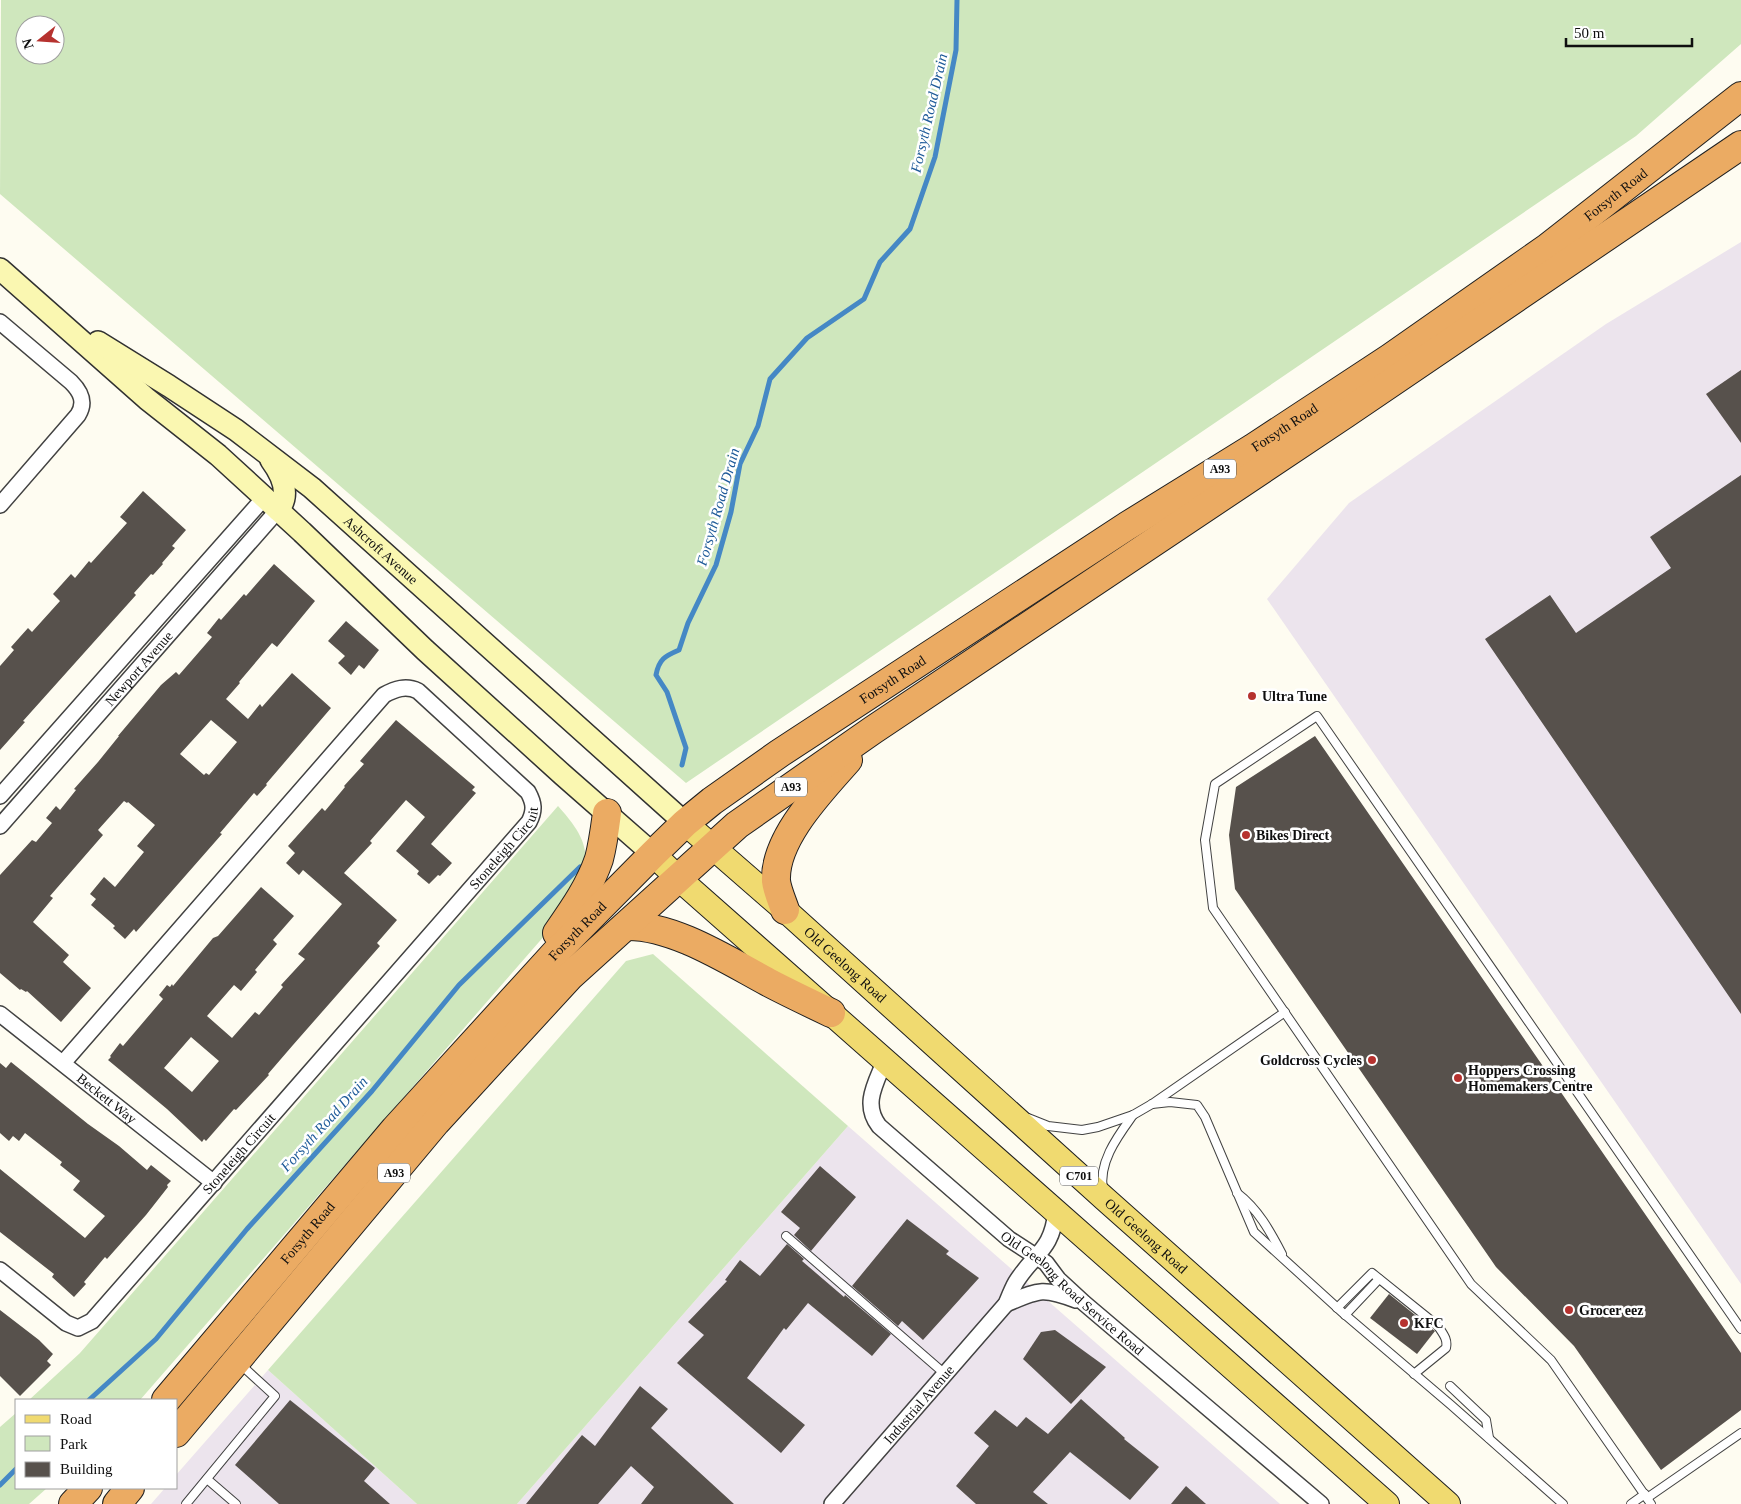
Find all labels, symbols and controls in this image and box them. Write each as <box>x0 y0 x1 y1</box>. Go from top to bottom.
north arrow <box>15 15 65 65</box>
scale bar <box>1566 15 1692 47</box>
text: 50 m <box>1574 25 1605 41</box>
text: N <box>19 37 37 51</box>
water label: Forsyth Road Drain <box>907 52 950 175</box>
street label: Forsyth Road <box>1581 165 1650 224</box>
street label: Forsyth Road <box>1249 401 1321 455</box>
water label: Forsyth Road Drain <box>693 446 742 569</box>
road number: A93 <box>1204 459 1236 478</box>
street label: Ashcroft Avenue <box>341 513 421 587</box>
street label: Newport Avenue <box>102 628 176 709</box>
street label: Forsyth Road <box>857 653 929 707</box>
place label: Ultra Tune <box>1262 689 1327 704</box>
marker: Ultra Tune <box>1246 690 1258 702</box>
road number: A93 <box>775 778 807 796</box>
street label: Stoneleigh Circuit <box>467 807 541 893</box>
place label: Bikes Direct <box>1256 828 1330 843</box>
marker: Bikes Direct <box>1240 829 1252 841</box>
street label: Forsyth Road <box>546 899 609 963</box>
street label: Old Geelong Road <box>801 924 889 1006</box>
place label: Goldcross Cycles <box>1260 1053 1363 1068</box>
marker: Goldcross Cycles <box>1366 1054 1378 1066</box>
place label: Hoppers Crossing Homemakers Centre <box>1468 1063 1593 1094</box>
street label: Beckett Way <box>74 1071 139 1127</box>
marker: Hoppers Crossing Homemakers Centre <box>1452 1072 1464 1084</box>
water label: Forsyth Road Drain <box>277 1073 371 1175</box>
street label: Stoneleigh Circuit <box>200 1110 279 1197</box>
road number: A93 <box>378 1164 410 1182</box>
road number: C701 <box>1060 1166 1098 1186</box>
street label: Old Geelong Road <box>1102 1196 1190 1277</box>
street label: Forsyth Road <box>278 1199 338 1267</box>
street label: Old Geelong Road Service Road <box>997 1228 1146 1358</box>
place label: Grocer eez <box>1579 1303 1643 1318</box>
marker: Grocer eez <box>1563 1304 1575 1316</box>
place label: KFC <box>1414 1316 1444 1331</box>
marker: KFC <box>1398 1317 1410 1329</box>
street label: Industrial Avenue <box>881 1362 957 1447</box>
legend <box>15 1399 178 1489</box>
text: Road <box>60 1411 92 1427</box>
text: Park <box>60 1436 88 1452</box>
text: Building <box>60 1461 113 1477</box>

